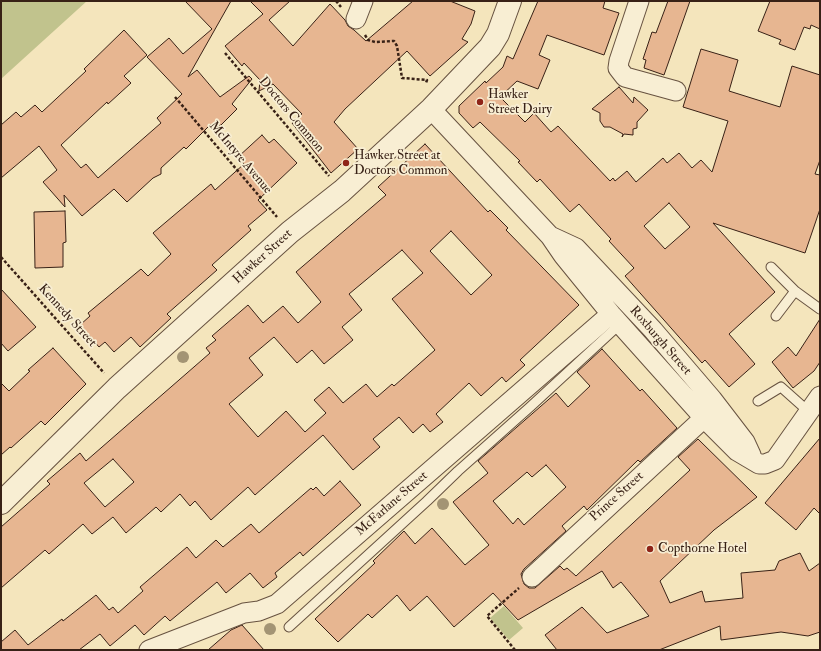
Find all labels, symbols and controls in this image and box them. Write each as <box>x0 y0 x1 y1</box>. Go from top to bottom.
street label: Doctors Common <box>255 74 327 156</box>
place label: Hawker Street Dairy <box>488 87 552 118</box>
marker: Hawker Street Dairy <box>475 97 485 107</box>
street label: McIntyre Avenue <box>205 119 275 197</box>
place label: Hawker Street at Doctors Common <box>354 148 447 179</box>
marker: Hawker Street at Doctors Common <box>341 158 351 168</box>
street label: Hawker Street <box>230 226 296 288</box>
street label: Kennedy Street <box>35 281 99 351</box>
street label: Roxburgh Street <box>626 303 694 379</box>
street label: McFarlane Street <box>353 468 431 540</box>
street label: Prince Street <box>587 469 647 525</box>
place label: Copthorne Hotel <box>658 541 747 557</box>
marker: Copthorne Hotel <box>645 544 655 554</box>

